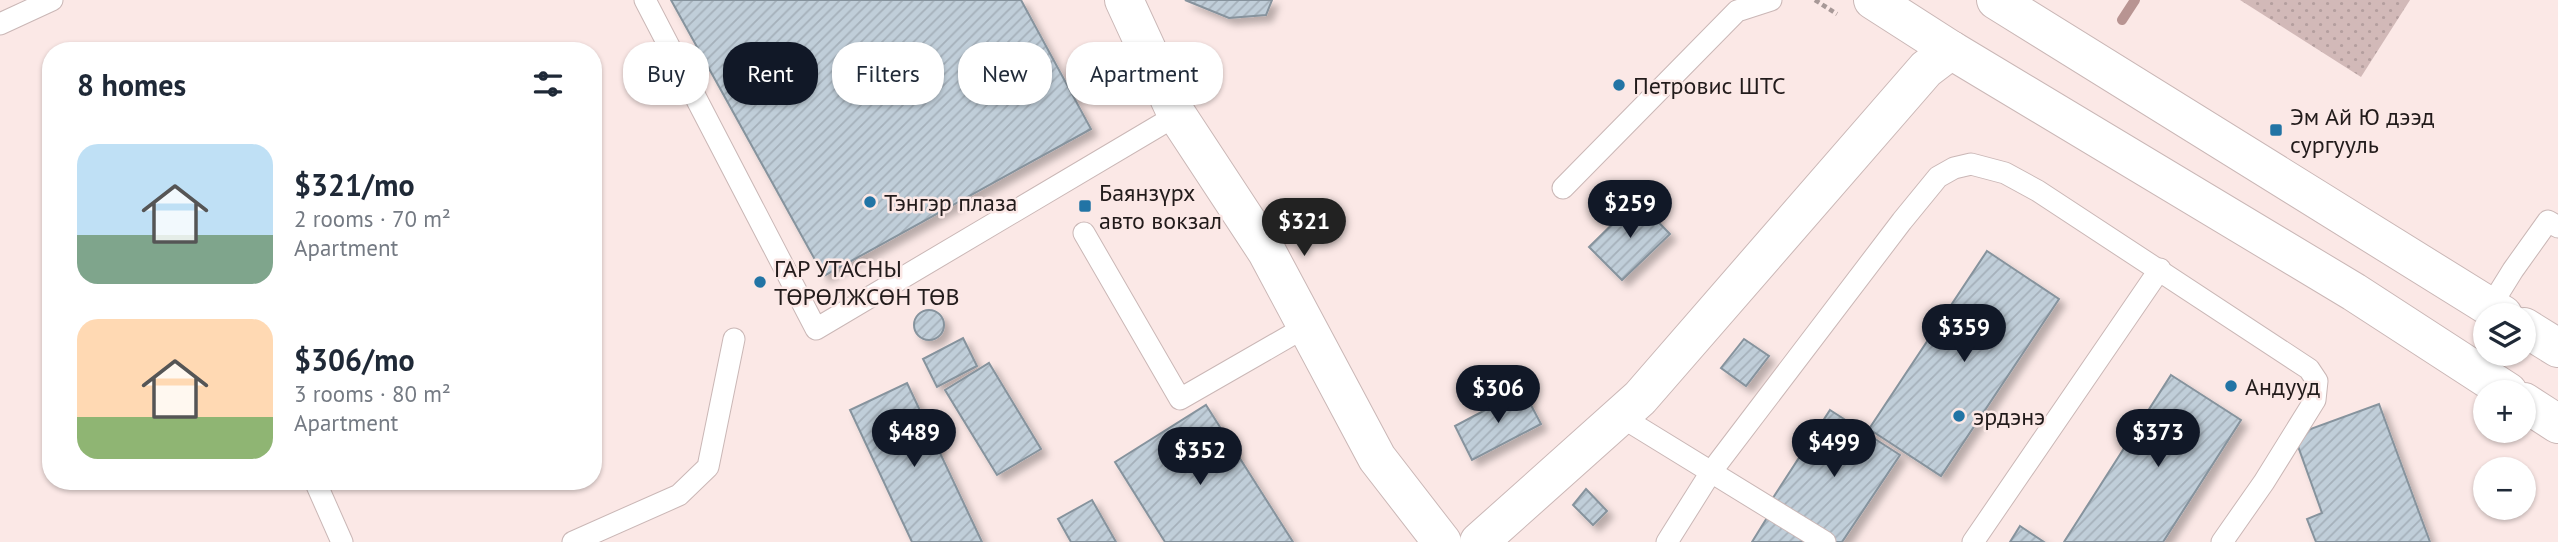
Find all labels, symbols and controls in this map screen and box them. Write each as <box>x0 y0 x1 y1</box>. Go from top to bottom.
chip: Buy <box>623 42 709 105</box>
chip: Rent <box>723 42 818 105</box>
chip: Filters <box>832 42 944 105</box>
chip: New <box>958 42 1052 105</box>
chip: Apartment <box>1066 42 1223 105</box>
text: 8 homes <box>77 65 186 104</box>
icon: filters <box>529 65 567 103</box>
place label: Петровис ШТС <box>1633 70 1786 101</box>
marker: Петровис ШТС <box>1611 77 1627 93</box>
place label: Эм Ай Ю дээд сургууль <box>2290 101 2435 160</box>
marker: Эм Ай Ю дээд сургууль <box>2268 122 2284 138</box>
text: $321/mo <box>294 165 415 204</box>
icon: home <box>133 172 217 256</box>
place label: Баянзүрх авто вокзал <box>1099 177 1222 236</box>
pin: $259 <box>1589 180 1671 240</box>
place label: Тэнгэр плаза <box>884 187 1018 218</box>
text: $259 <box>1604 188 1656 217</box>
marker: Тэнгэр плаза <box>862 194 878 210</box>
marker: Баянзүрх авто вокзал <box>1077 198 1093 214</box>
pin: $321 <box>1263 198 1345 258</box>
text: 2 rooms · 70 m² <box>294 204 451 233</box>
text: $321 <box>1278 206 1330 235</box>
text: Apartment <box>294 233 398 262</box>
place label: ГАР УТАСНЫ ТӨРӨЛЖСӨН ТӨВ <box>774 253 960 312</box>
marker: ГАР УТАСНЫ ТӨРӨЛЖСӨН ТӨВ <box>752 274 768 290</box>
map controls <box>2473 303 2536 520</box>
button: layers <box>2473 303 2536 366</box>
pin: $359 <box>1923 304 2005 364</box>
text: $359 <box>1938 312 1990 341</box>
text: $306/mo <box>294 340 415 379</box>
icon: home <box>133 347 217 431</box>
pin: $306 <box>1457 366 1539 425</box>
place label: Андууд <box>2245 371 2320 402</box>
text: $306 <box>1472 373 1524 402</box>
marker: Андууд <box>2223 378 2239 394</box>
text: 3 rooms · 80 m² <box>294 379 451 408</box>
button: + <box>2473 380 2536 443</box>
place label: эрдэнэ <box>1973 401 2045 432</box>
text: Apartment <box>294 408 398 437</box>
marker: эрдэнэ <box>1951 408 1967 424</box>
pin: $489 <box>873 410 955 469</box>
pin: $373 <box>2117 410 2199 469</box>
text: $489 <box>888 417 940 446</box>
text: $373 <box>2132 417 2184 446</box>
pin: $499 <box>1793 420 1875 479</box>
text: $499 <box>1808 427 1860 456</box>
pin: $352 <box>1159 428 1241 487</box>
text: $352 <box>1174 435 1226 464</box>
button: − <box>2473 457 2536 520</box>

